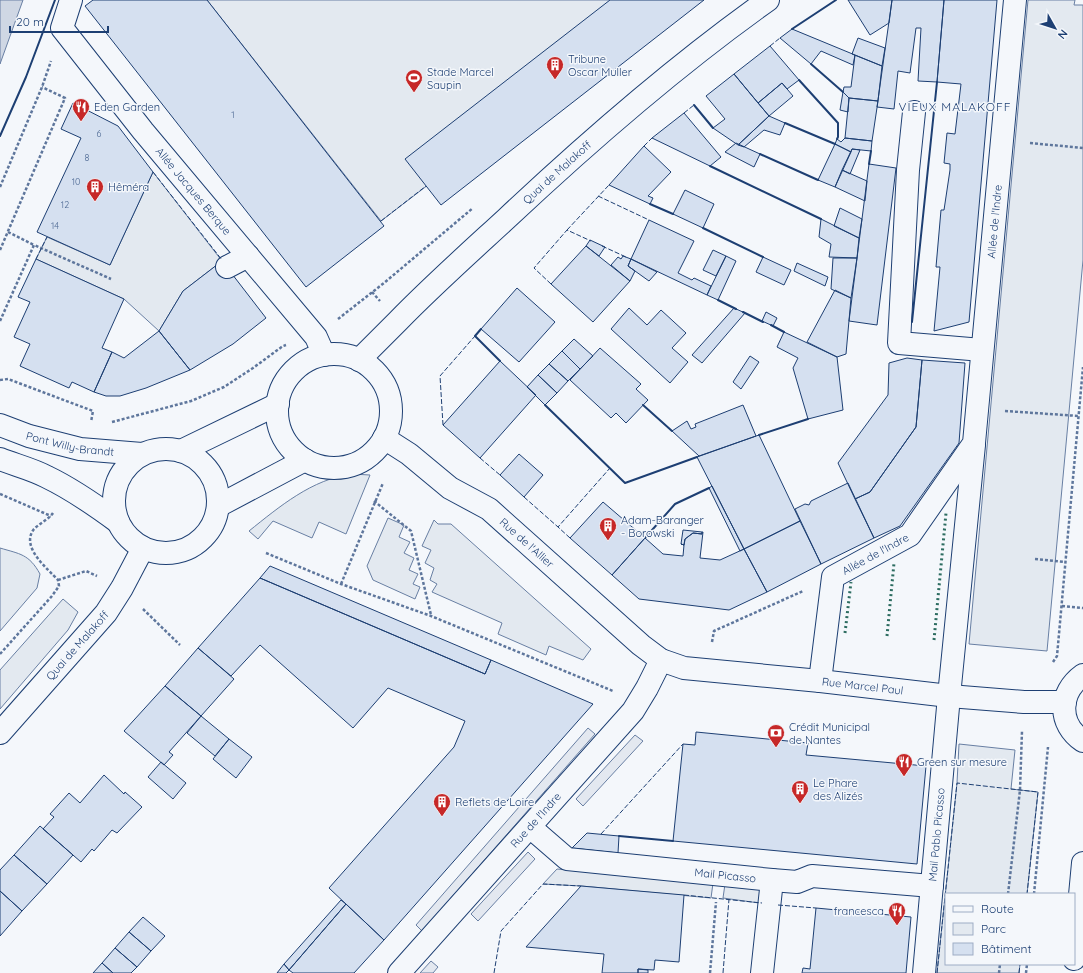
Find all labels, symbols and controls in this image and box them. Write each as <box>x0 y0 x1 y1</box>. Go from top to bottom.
scale bar <box>10 8 108 34</box>
north arrow <box>1035 8 1075 48</box>
text: 20 m <box>16 14 44 29</box>
text: N <box>1055 27 1071 42</box>
place label: Tribune Oscar Muller <box>568 52 633 79</box>
building icon: Tribune Oscar Muller <box>545 55 565 80</box>
place label: Stade Marcel Saupin <box>427 65 494 92</box>
sports icon: Stade Marcel Saupin <box>404 68 424 93</box>
restaurant icon: Eden Garden <box>71 97 91 122</box>
district label: VIEUX MALAKOFF <box>898 99 1012 114</box>
place label: Eden Garden <box>94 100 160 114</box>
house number: 1 <box>231 109 235 120</box>
house number: 6 <box>97 128 102 139</box>
street label: Quai de Malakoff <box>520 137 594 207</box>
street label: Allée Jacques Berque <box>153 145 234 238</box>
house number: 8 <box>85 152 90 163</box>
house number: 10 <box>72 176 80 187</box>
building icon: Hêméra <box>85 177 105 202</box>
place label: Hêméra <box>108 180 149 194</box>
street label: Allée de l'Indre <box>984 184 1005 259</box>
house number: 12 <box>61 199 69 210</box>
house number: 14 <box>51 220 59 231</box>
street label: Pont Willy-Brandt <box>25 429 115 459</box>
place label: Adam-Baranger - Borowski <box>621 513 705 540</box>
street label: Rue de l'Allier <box>497 515 558 571</box>
building icon: Adam-Baranger - Borowski <box>598 516 618 541</box>
street label: Allée de l'Indre <box>839 530 911 578</box>
street label: Quai de Malakoff <box>43 608 112 683</box>
street label: Rue Marcel Paul <box>821 674 904 698</box>
place label: Crédit Municipal de Nantes <box>789 720 870 747</box>
bank icon: Crédit Municipal de Nantes <box>766 723 786 748</box>
restaurant icon: Green sur mesure <box>894 752 914 777</box>
place label: Green sur mesure <box>917 755 1007 769</box>
place label: Le Phare des Alizés <box>813 776 863 803</box>
building icon: Le Phare des Alizés <box>790 779 810 804</box>
street label: Mail Pablo Picasso <box>925 787 948 882</box>
street label: Rue de l'Indre <box>507 790 564 851</box>
building icon: Reflets de Loire <box>432 792 452 817</box>
place label: Reflets de Loire <box>455 795 534 809</box>
street label: Mail Picasso <box>694 865 757 885</box>
legend <box>945 893 1075 965</box>
restaurant icon: francesca <box>887 901 907 926</box>
text: Route <box>981 901 1014 916</box>
place label: francesca <box>833 904 884 918</box>
text: Parc <box>981 921 1006 936</box>
text: Bâtiment <box>981 941 1031 956</box>

